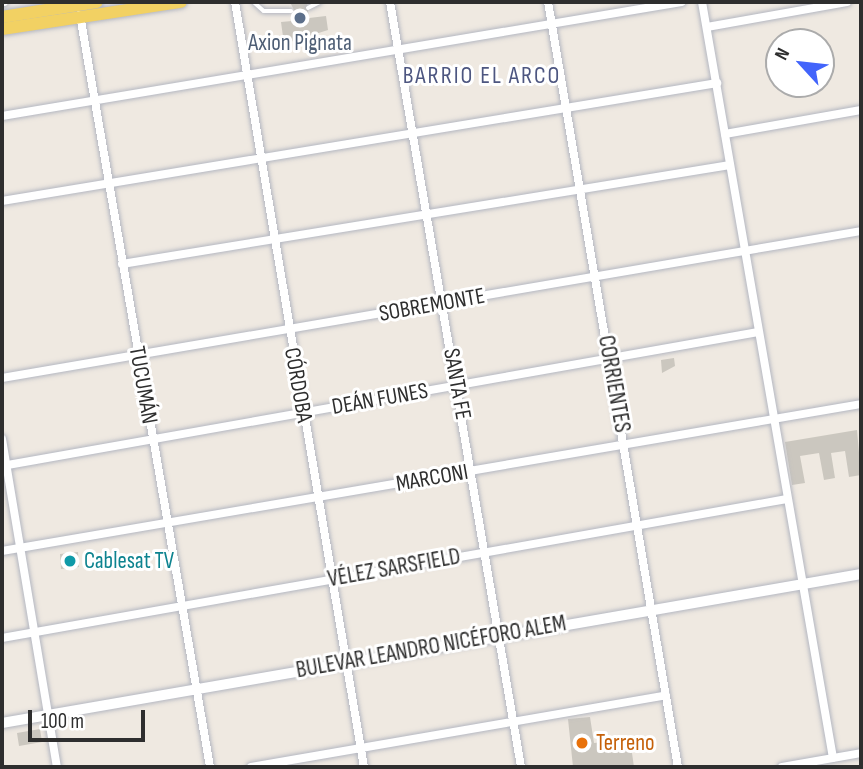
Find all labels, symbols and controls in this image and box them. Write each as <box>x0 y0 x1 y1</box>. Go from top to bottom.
marker: Axion Pignata <box>292 10 308 26</box>
north arrow <box>765 28 835 98</box>
place label: Axion Pignata <box>248 29 352 57</box>
text: N <box>770 44 795 64</box>
district label: BARRIO EL ARCO <box>404 62 560 90</box>
street label: SOBREMONTE <box>377 282 487 328</box>
street label: CORRIENTES <box>592 333 636 435</box>
street label: TUCUMÁN <box>123 344 163 426</box>
street label: CÓRDOBA <box>278 345 318 425</box>
street label: SANTA FE <box>437 346 477 422</box>
street label: DEÁN FUNES <box>330 377 430 421</box>
street label: MARCONI <box>394 458 470 498</box>
street label: VÉLEZ SARSFIELD <box>326 543 462 593</box>
place label: Cablesat TV <box>84 547 174 575</box>
marker: Cablesat TV <box>62 553 78 569</box>
street label: BULEVAR LEANDRO NICÉFORO ALEM <box>294 610 568 684</box>
scale bar <box>32 696 149 740</box>
text: 100 m <box>41 709 84 734</box>
place label: Terreno <box>596 729 655 757</box>
marker: Terreno <box>574 735 590 751</box>

